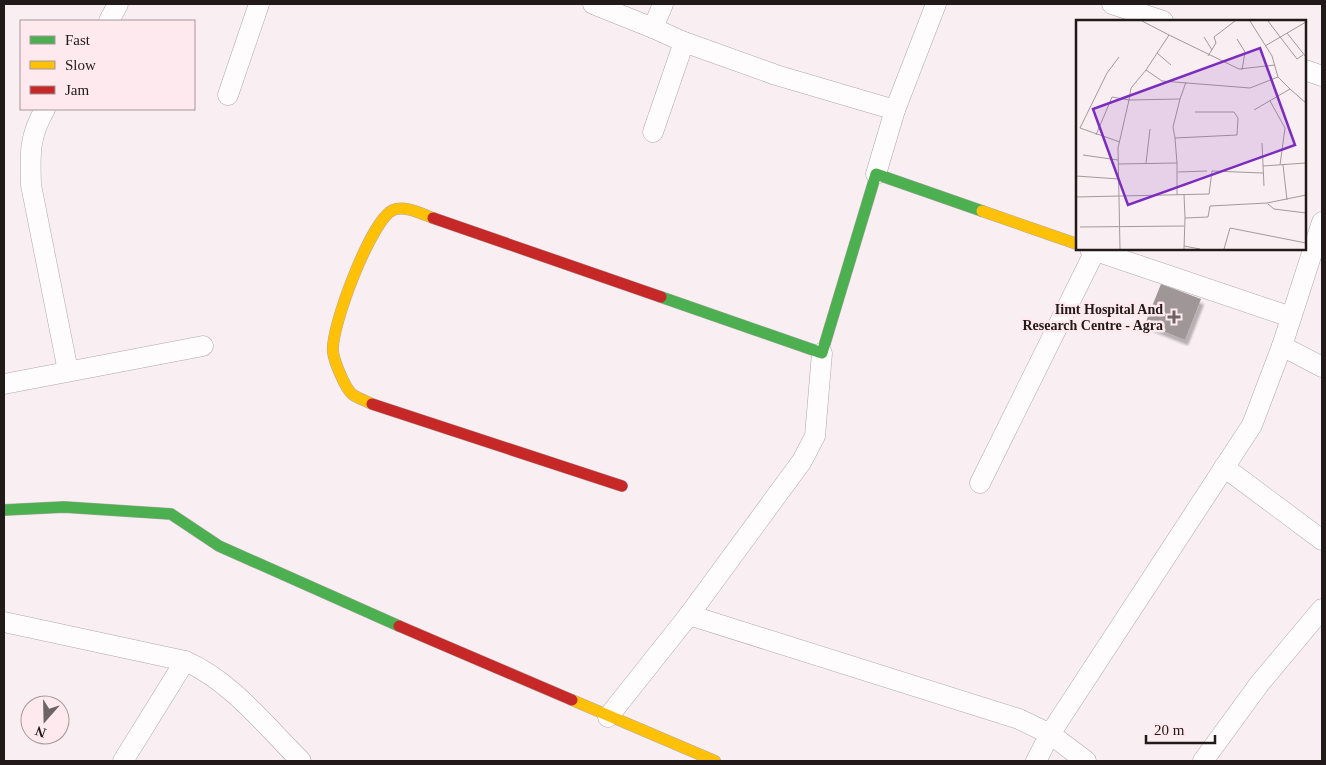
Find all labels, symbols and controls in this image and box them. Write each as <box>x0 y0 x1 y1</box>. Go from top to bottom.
legend <box>20 20 195 110</box>
inset map <box>1076 20 1306 250</box>
text: Fast <box>65 32 91 48</box>
text: Slow <box>65 57 96 73</box>
text: Jam <box>65 82 89 98</box>
place label: Iimt Hospital And Research Centre - Agra <box>1022 302 1163 333</box>
marker: Iimt Hospital And Research Centre - Agra <box>1167 310 1181 324</box>
north arrow <box>20 695 70 745</box>
scale bar <box>1146 712 1215 744</box>
text: 20 m <box>1154 722 1185 738</box>
text: N <box>33 723 48 741</box>

